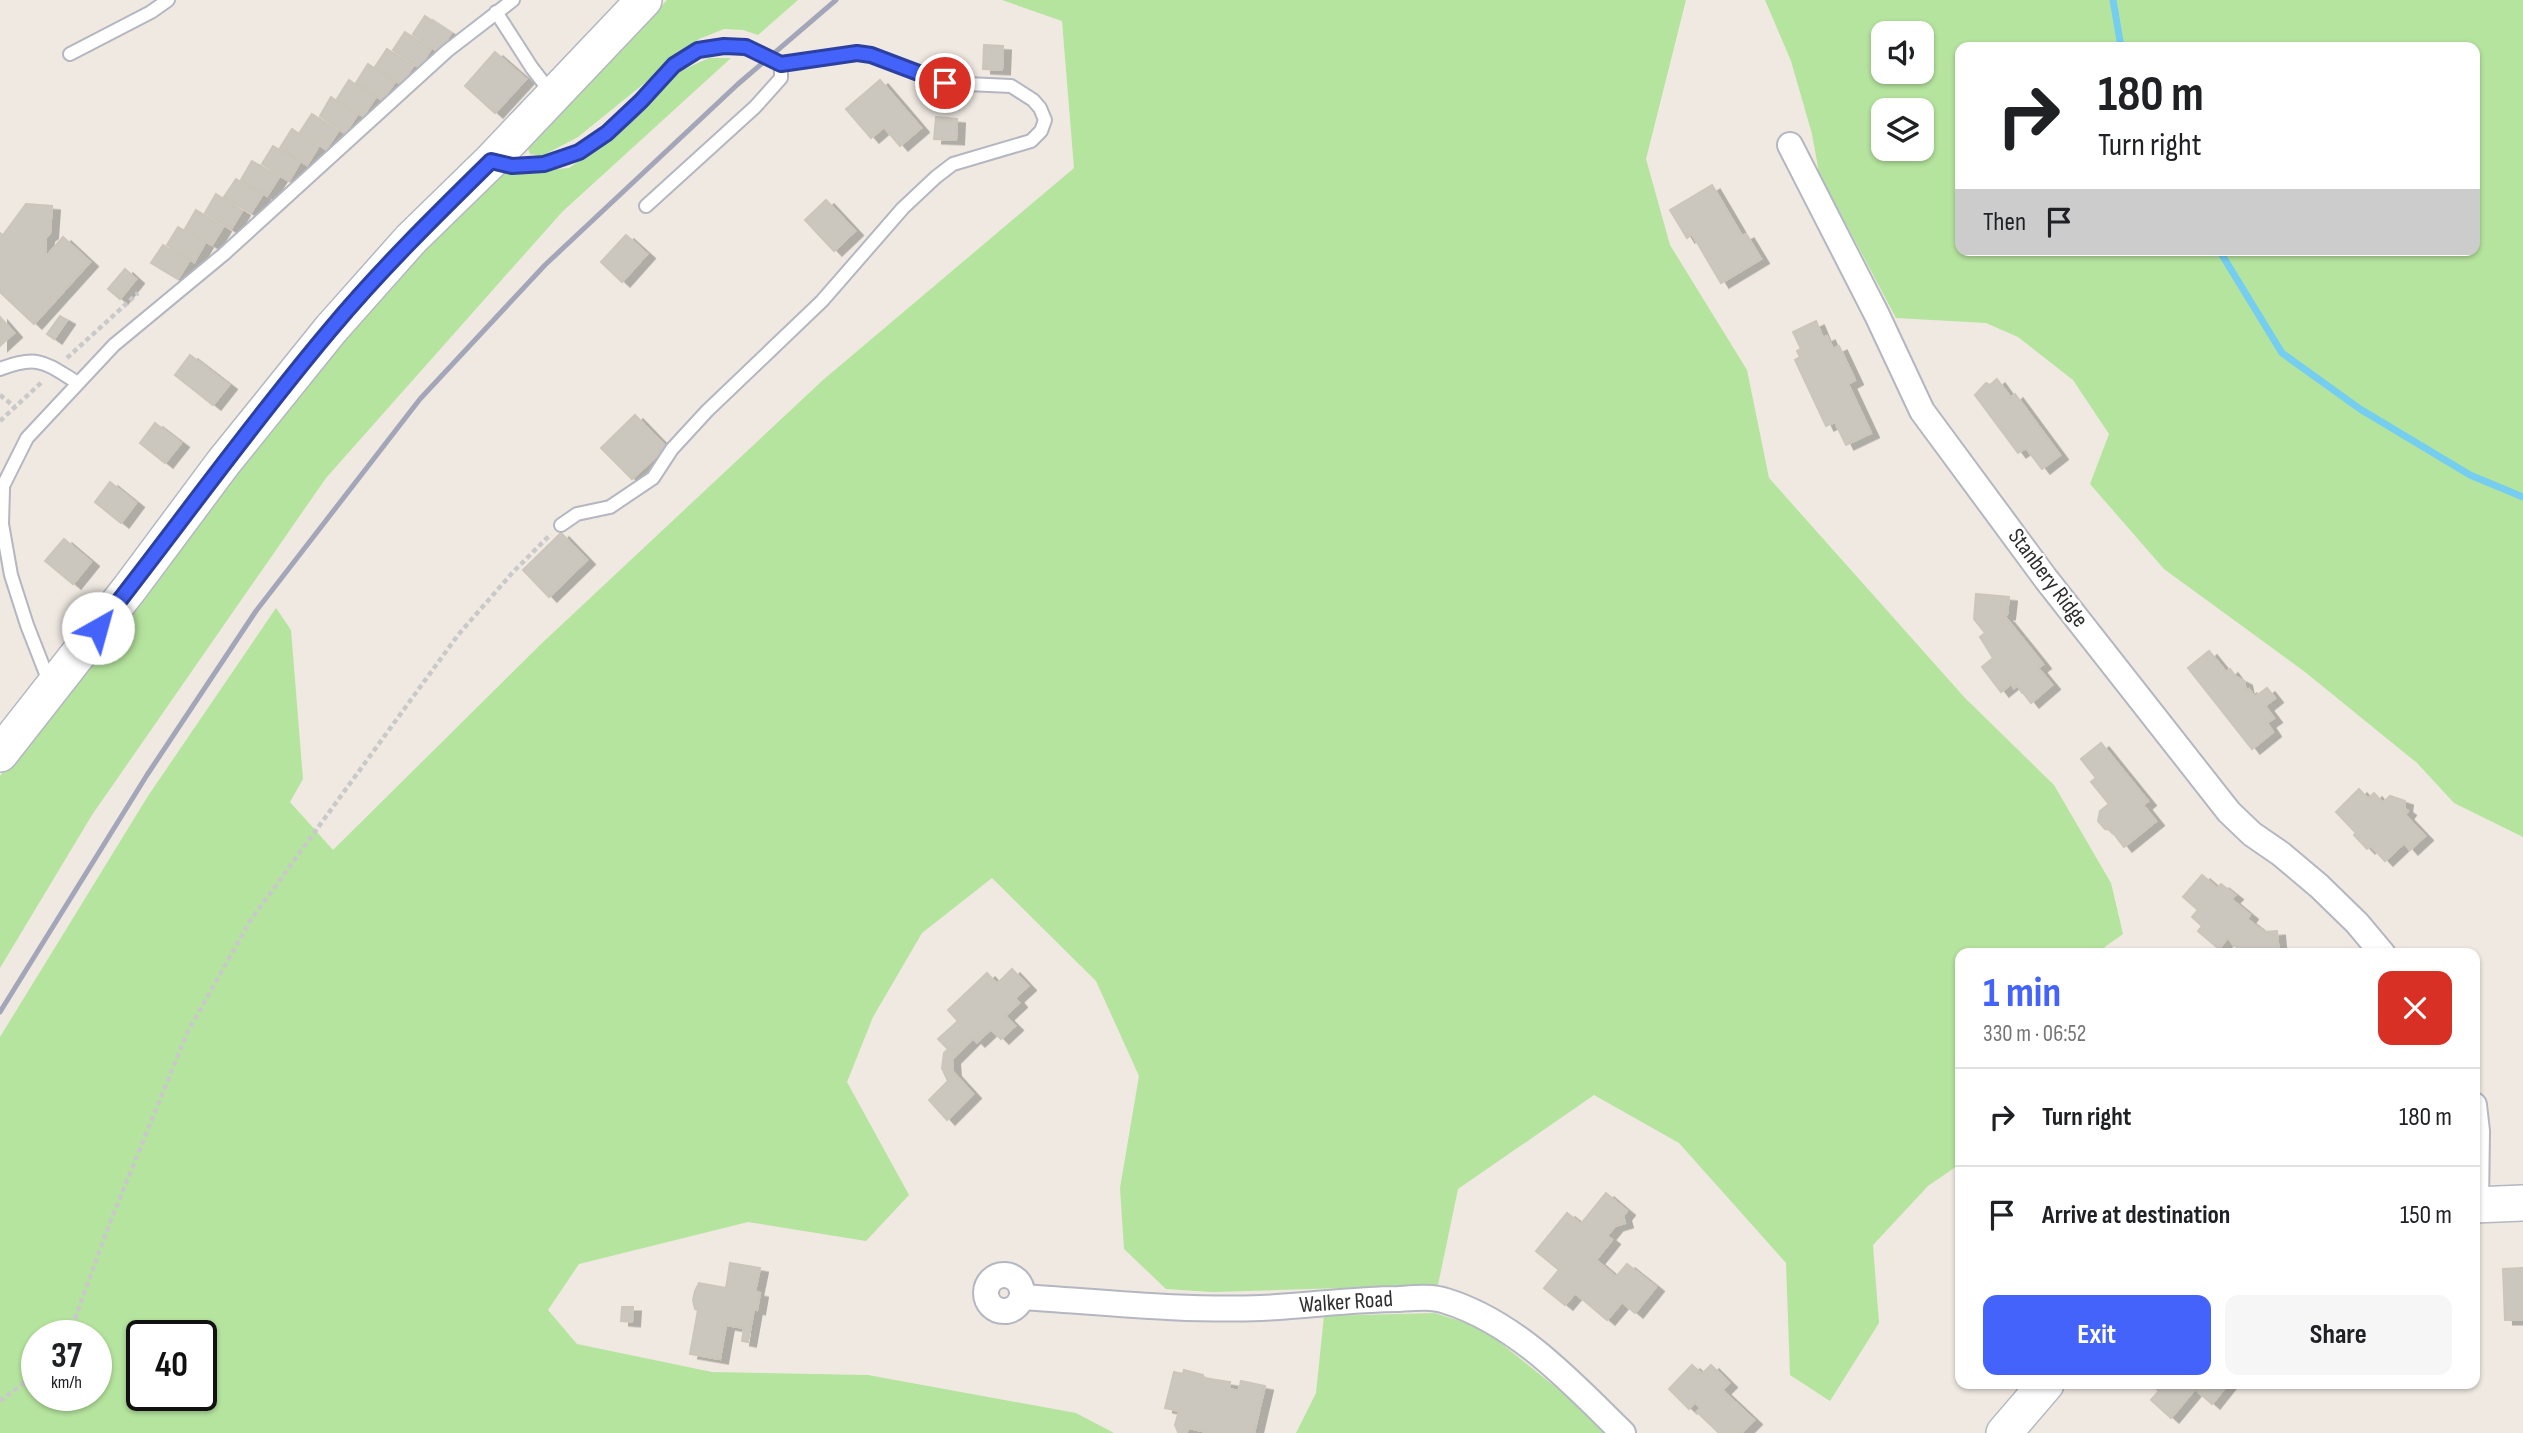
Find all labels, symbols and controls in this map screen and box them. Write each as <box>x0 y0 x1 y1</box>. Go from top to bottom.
map controls <box>1871 21 1934 161</box>
button: sound <box>1871 21 1934 84</box>
pin <box>915 53 975 113</box>
icon: arrive <box>926 64 964 102</box>
text: 180 m <box>2098 66 2204 125</box>
icon: right <box>1983 70 2074 161</box>
button: layers <box>1871 98 1934 161</box>
text: Turn right <box>2098 126 2202 165</box>
icon: arrive <box>2040 203 2078 241</box>
text: Then <box>1983 207 2026 238</box>
street label: Stanbery Ridge <box>2002 523 2094 633</box>
position arrow <box>61 591 135 665</box>
text: 1 min <box>1983 968 2061 1019</box>
button: close <box>2378 971 2452 1045</box>
text: 330 m · 06:52 <box>1983 1020 2086 1048</box>
icon: right <box>1983 1098 2021 1136</box>
text: Turn right <box>2042 1102 2131 1133</box>
text: 180 m <box>2399 1102 2452 1133</box>
icon: arrive <box>1983 1196 2021 1234</box>
text: Arrive at destination <box>2042 1200 2230 1231</box>
text: 150 m <box>2400 1200 2452 1231</box>
street label: Walker Road <box>1298 1285 1394 1319</box>
button: Exit <box>1983 1295 2211 1375</box>
button: Share <box>2225 1295 2452 1375</box>
speed limit sign: 40 <box>126 1320 217 1411</box>
text: 37 <box>51 1335 82 1378</box>
text: km/h <box>51 1372 82 1393</box>

